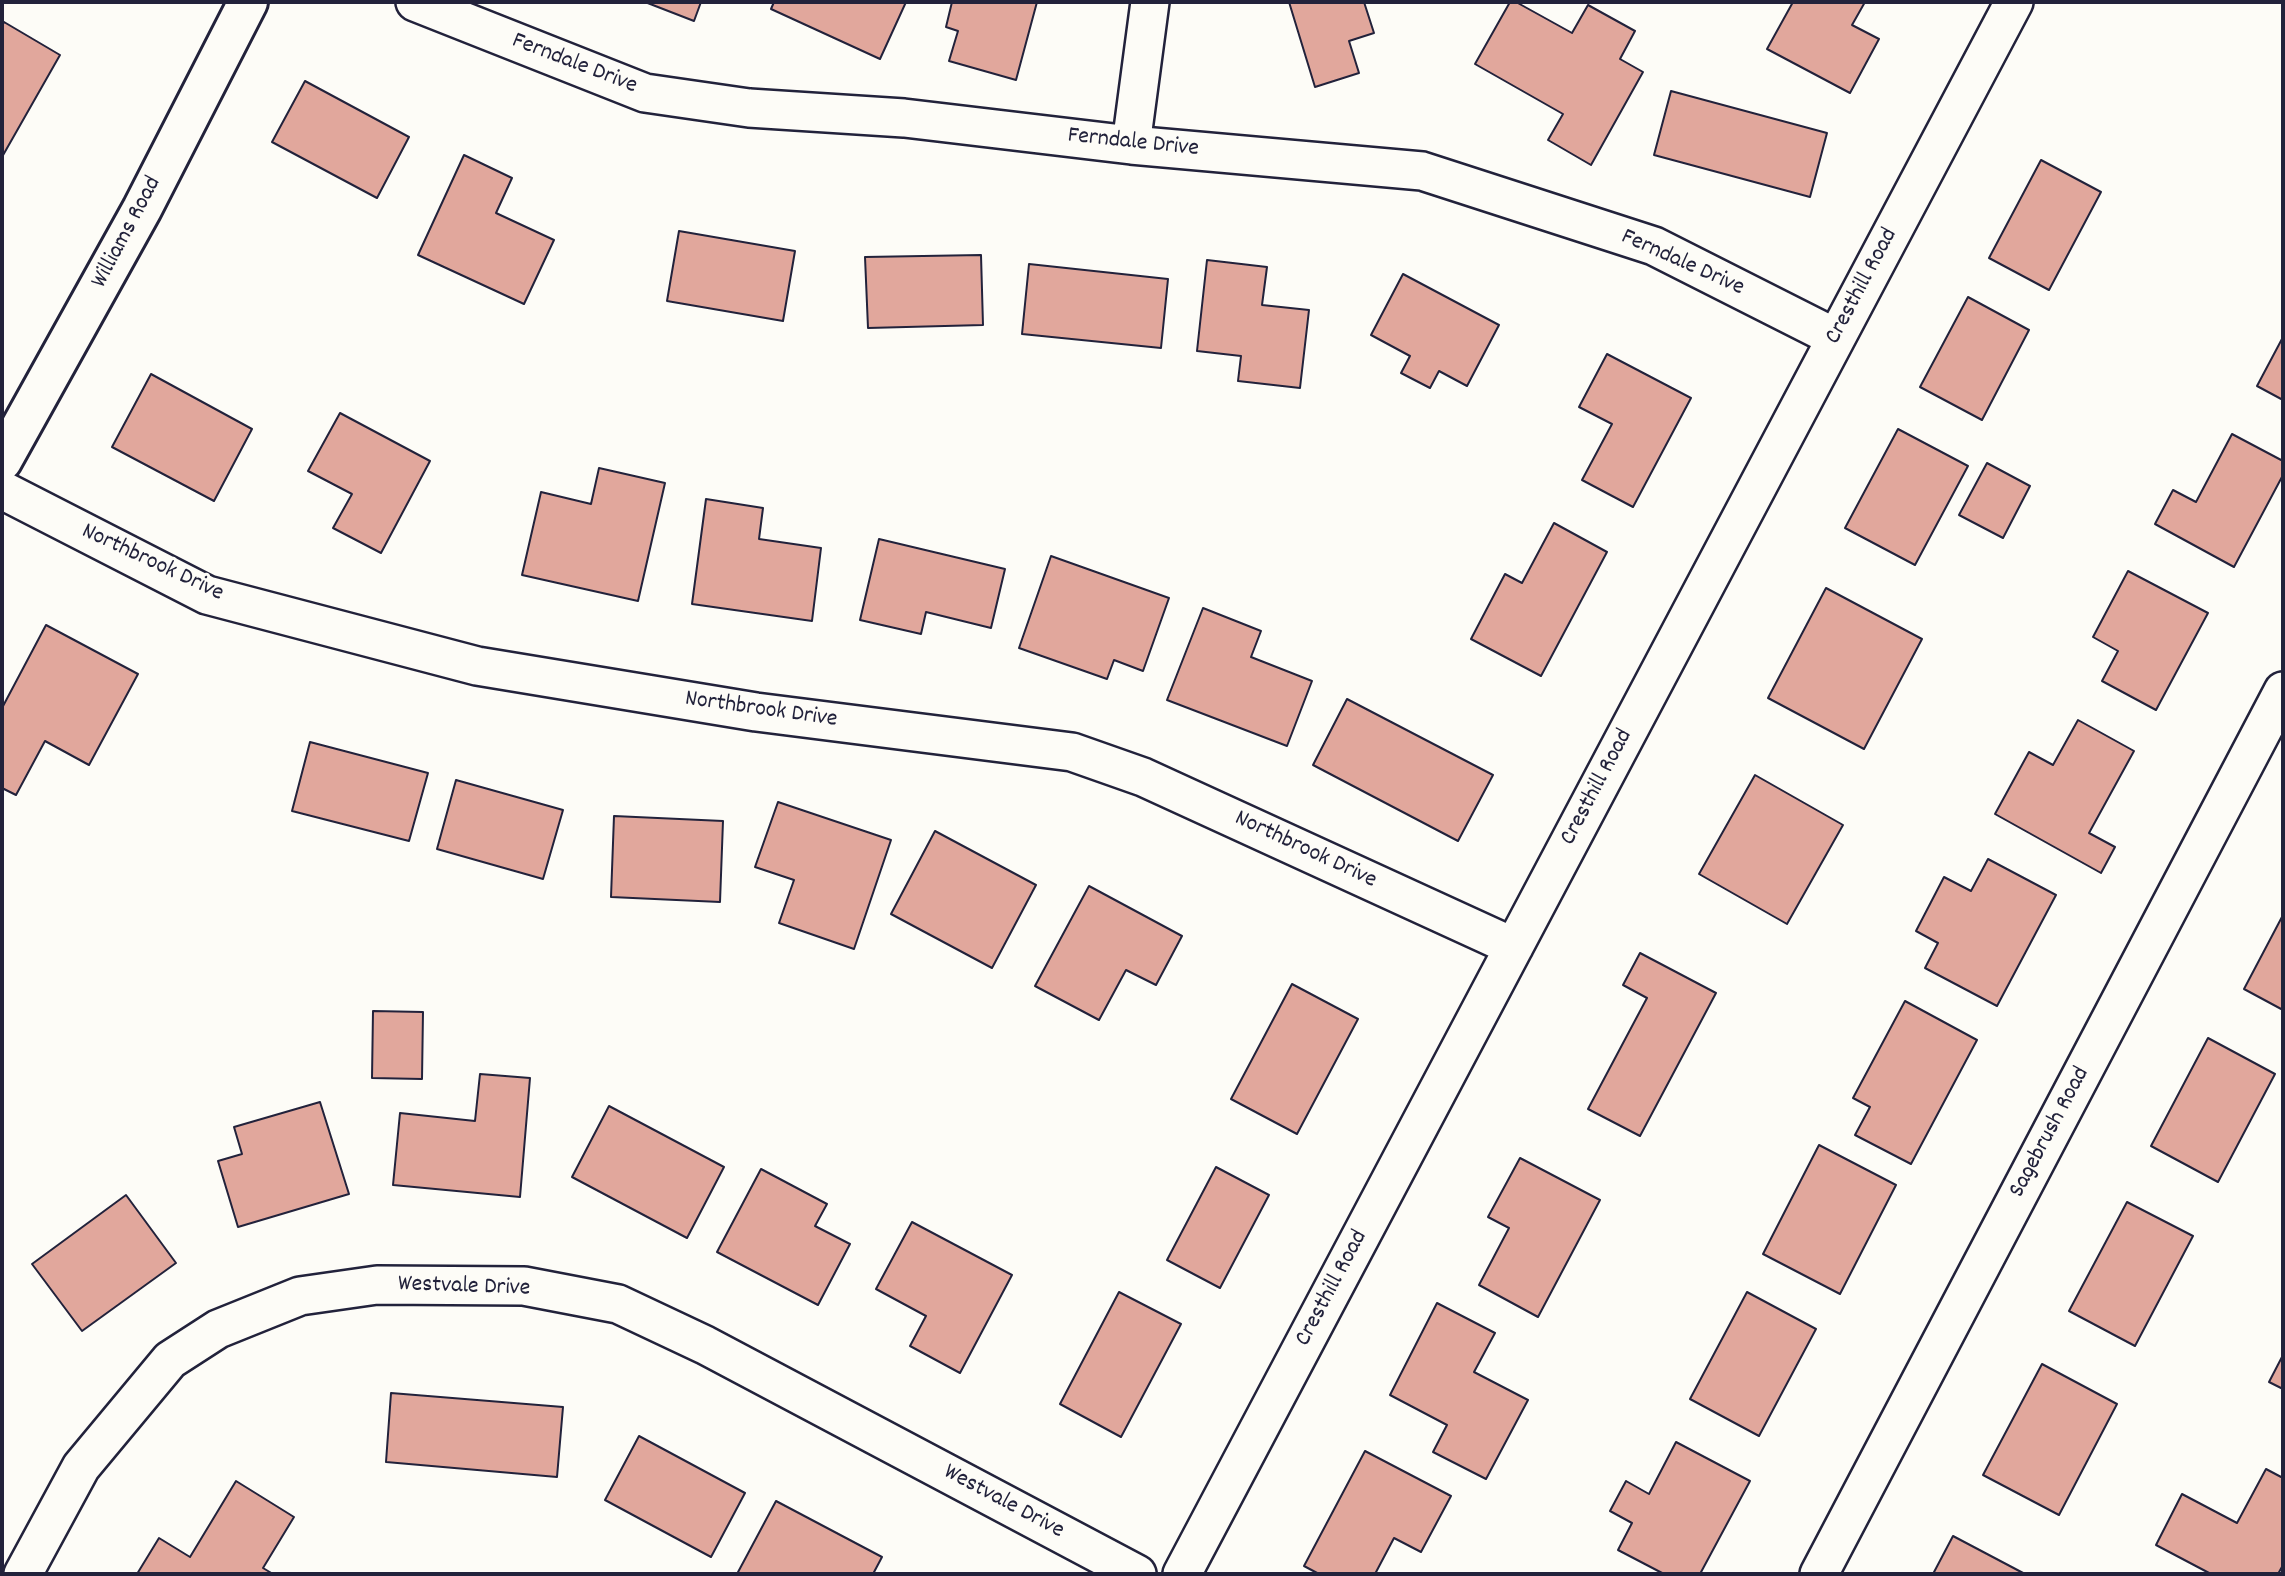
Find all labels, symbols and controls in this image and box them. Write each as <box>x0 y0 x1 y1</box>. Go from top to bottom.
street label: Ferndale Drive <box>507 28 641 102</box>
street label: Ferndale Drive <box>1066 123 1200 165</box>
street label: Williams Road <box>87 172 169 294</box>
street label: Ferndale Drive <box>1616 224 1748 304</box>
street label: Cresthill Road <box>1820 224 1906 350</box>
street label: Northbrook Drive <box>76 519 228 609</box>
street label: Northbrook Drive <box>683 686 839 736</box>
street label: Cresthill Road <box>1555 725 1641 851</box>
street label: Northbrook Drive <box>1229 806 1381 896</box>
street label: Sagebrush Road <box>2004 1063 2098 1203</box>
street label: Cresthill Road <box>1290 1226 1376 1352</box>
street label: Westvale Drive <box>397 1271 531 1305</box>
street label: Westvale Drive <box>938 1459 1068 1547</box>

